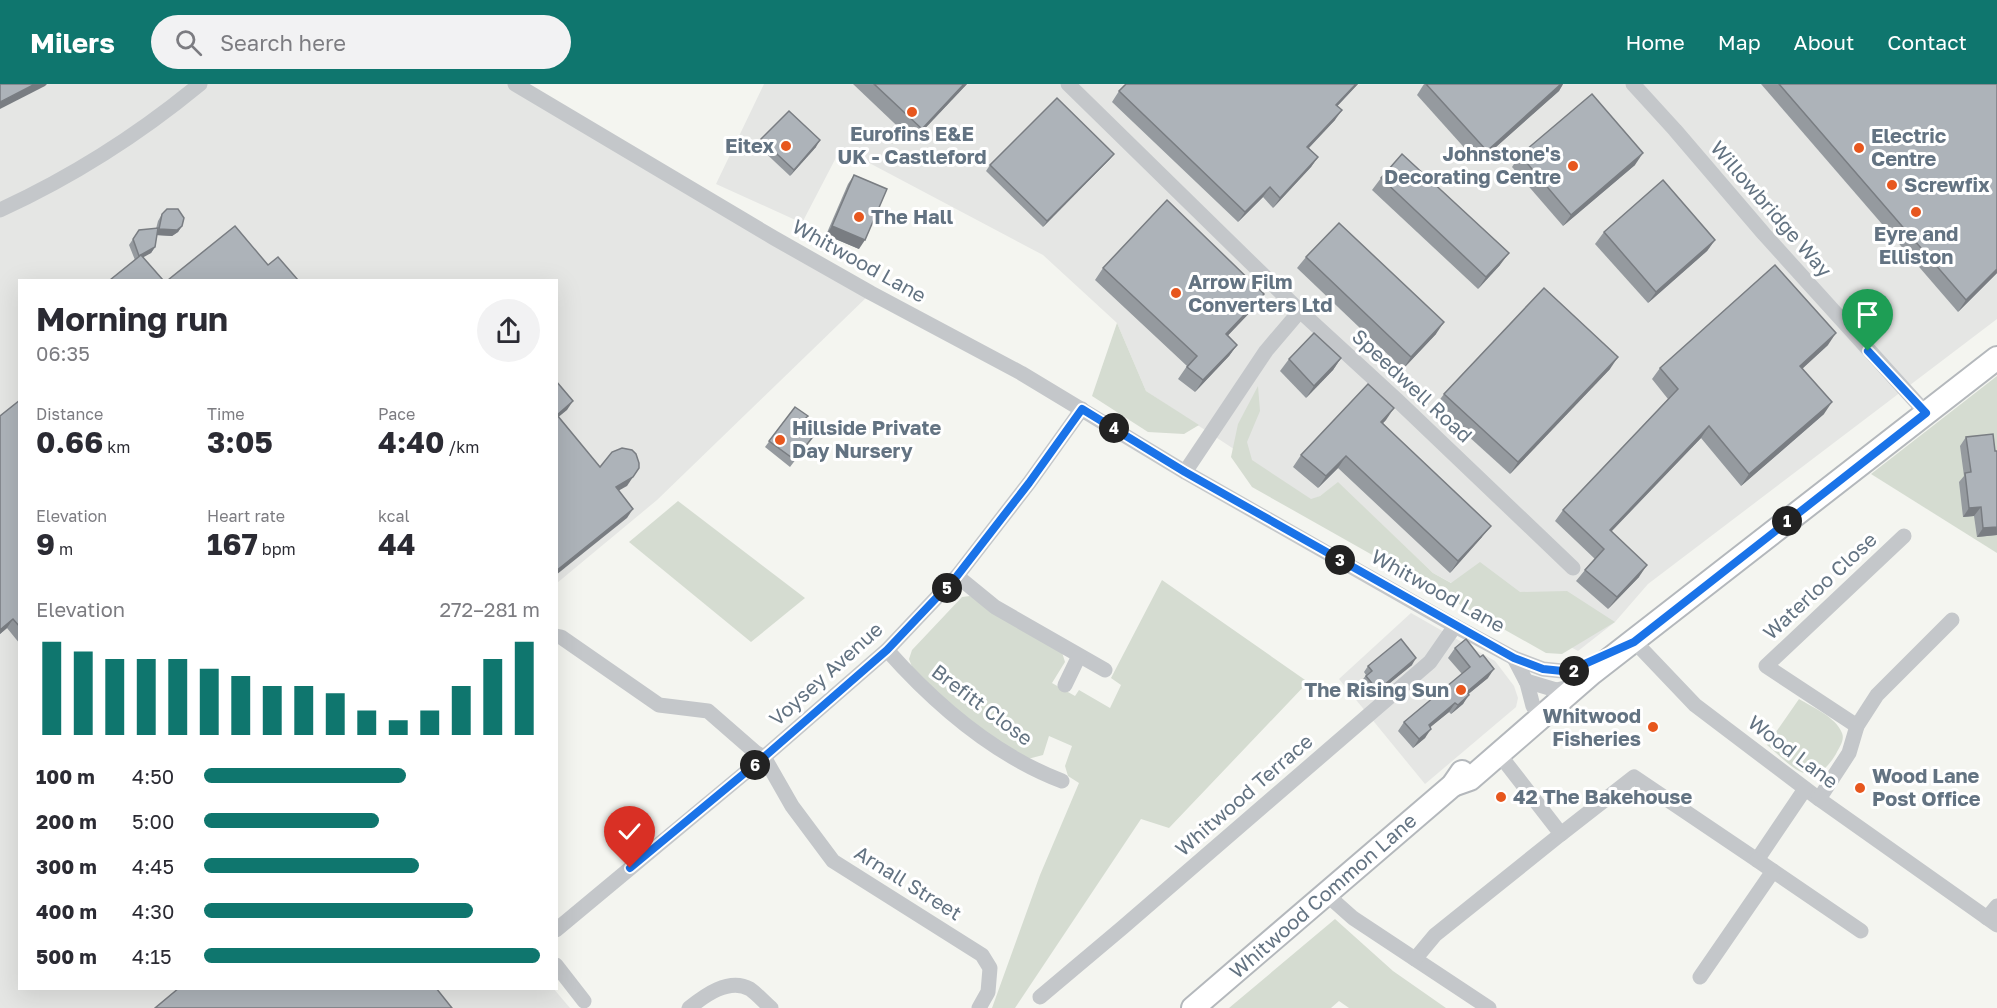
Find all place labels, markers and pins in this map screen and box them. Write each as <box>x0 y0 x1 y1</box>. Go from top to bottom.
marker: Eurofins E&E UK - Castleford <box>905 105 919 119</box>
place label: Eurofins E&E UK - Castleford <box>838 121 986 168</box>
place label: Electric Centre <box>1871 123 1946 170</box>
place label: Eitex <box>725 133 774 157</box>
marker: Eitex <box>779 139 793 153</box>
place label: Johnstone's Decorating Centre <box>1384 141 1561 188</box>
marker: Electric Centre <box>1852 141 1866 155</box>
marker: Johnstone's Decorating Centre <box>1566 159 1580 173</box>
place label: Screwfix <box>1904 172 1990 196</box>
marker: Screwfix <box>1885 178 1899 192</box>
place label: The Hall <box>871 204 953 228</box>
marker: Eyre and Elliston <box>1909 205 1923 219</box>
marker: The Hall <box>852 210 866 224</box>
place label: Eyre and Elliston <box>1874 221 1958 268</box>
place label: Arrow Film Converters Ltd <box>1188 269 1333 316</box>
marker: Arrow Film Converters Ltd <box>1169 286 1183 300</box>
pin <box>1842 289 1893 351</box>
pin: 4 <box>1099 413 1129 443</box>
place label: Hillside Private Day Nursery <box>792 415 941 462</box>
marker: Hillside Private Day Nursery <box>773 433 787 447</box>
pin: 1 <box>1772 506 1802 536</box>
pin: 3 <box>1325 545 1355 575</box>
pin: 5 <box>932 573 962 603</box>
pin: 2 <box>1559 656 1589 686</box>
place label: The Rising Sun <box>1304 677 1449 701</box>
marker: The Rising Sun <box>1454 683 1468 697</box>
place label: Whitwood Fisheries <box>1542 703 1641 750</box>
marker: Whitwood Fisheries <box>1646 720 1660 734</box>
pin: 6 <box>740 750 770 780</box>
place label: Wood Lane Post Office <box>1872 763 1981 810</box>
marker: Wood Lane Post Office <box>1853 781 1867 795</box>
place label: 42 The Bakehouse <box>1513 784 1692 808</box>
marker: 42 The Bakehouse <box>1494 790 1508 804</box>
pin <box>604 806 655 868</box>

